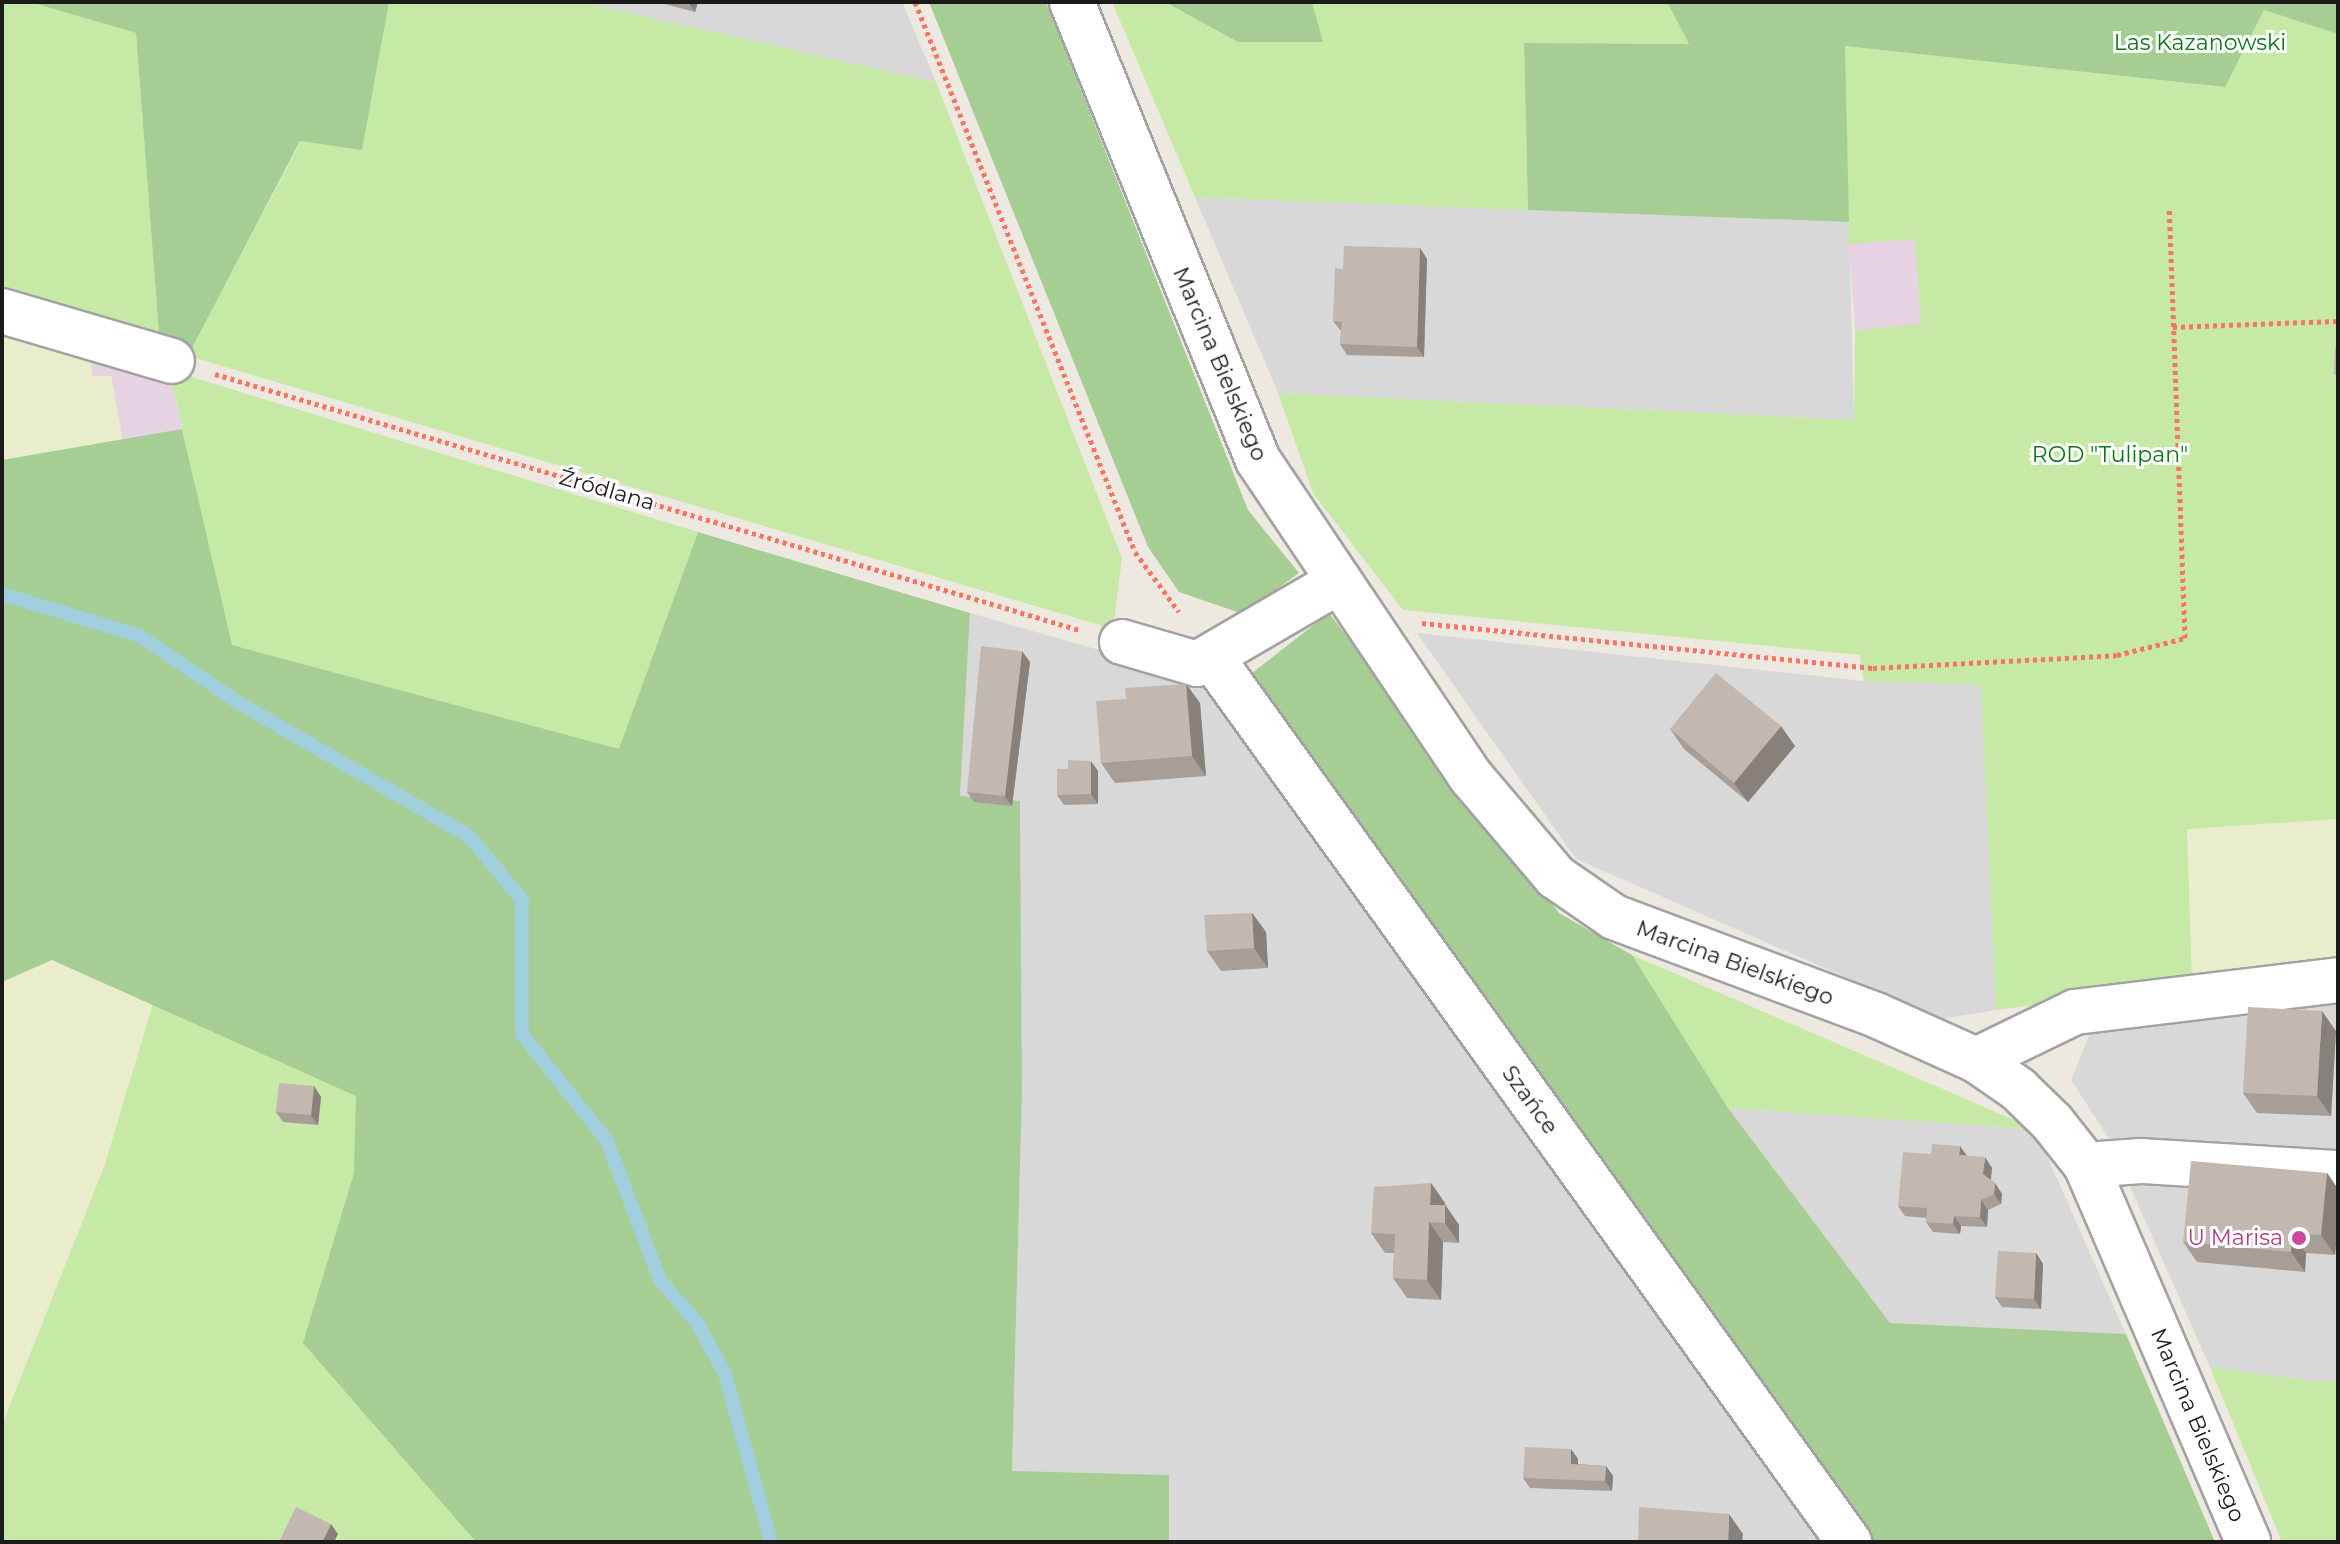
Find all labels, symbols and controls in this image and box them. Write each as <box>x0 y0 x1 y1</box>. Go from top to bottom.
park label: Las Kazanowski <box>2114 30 2286 56</box>
street label: Marcina Bielskiego <box>1167 263 1273 465</box>
park label: ROD "Tulipan" <box>2032 442 2188 468</box>
street label: Źródlana <box>556 464 658 516</box>
street label: Marcina Bielskiego <box>1633 915 1837 1011</box>
street label: Szańce <box>1496 1061 1564 1139</box>
place label: U Marisa <box>2188 1225 2283 1251</box>
marker: U Marisa <box>2290 1229 2308 1247</box>
street label: Marcina Bielskiego <box>2145 1324 2251 1526</box>

